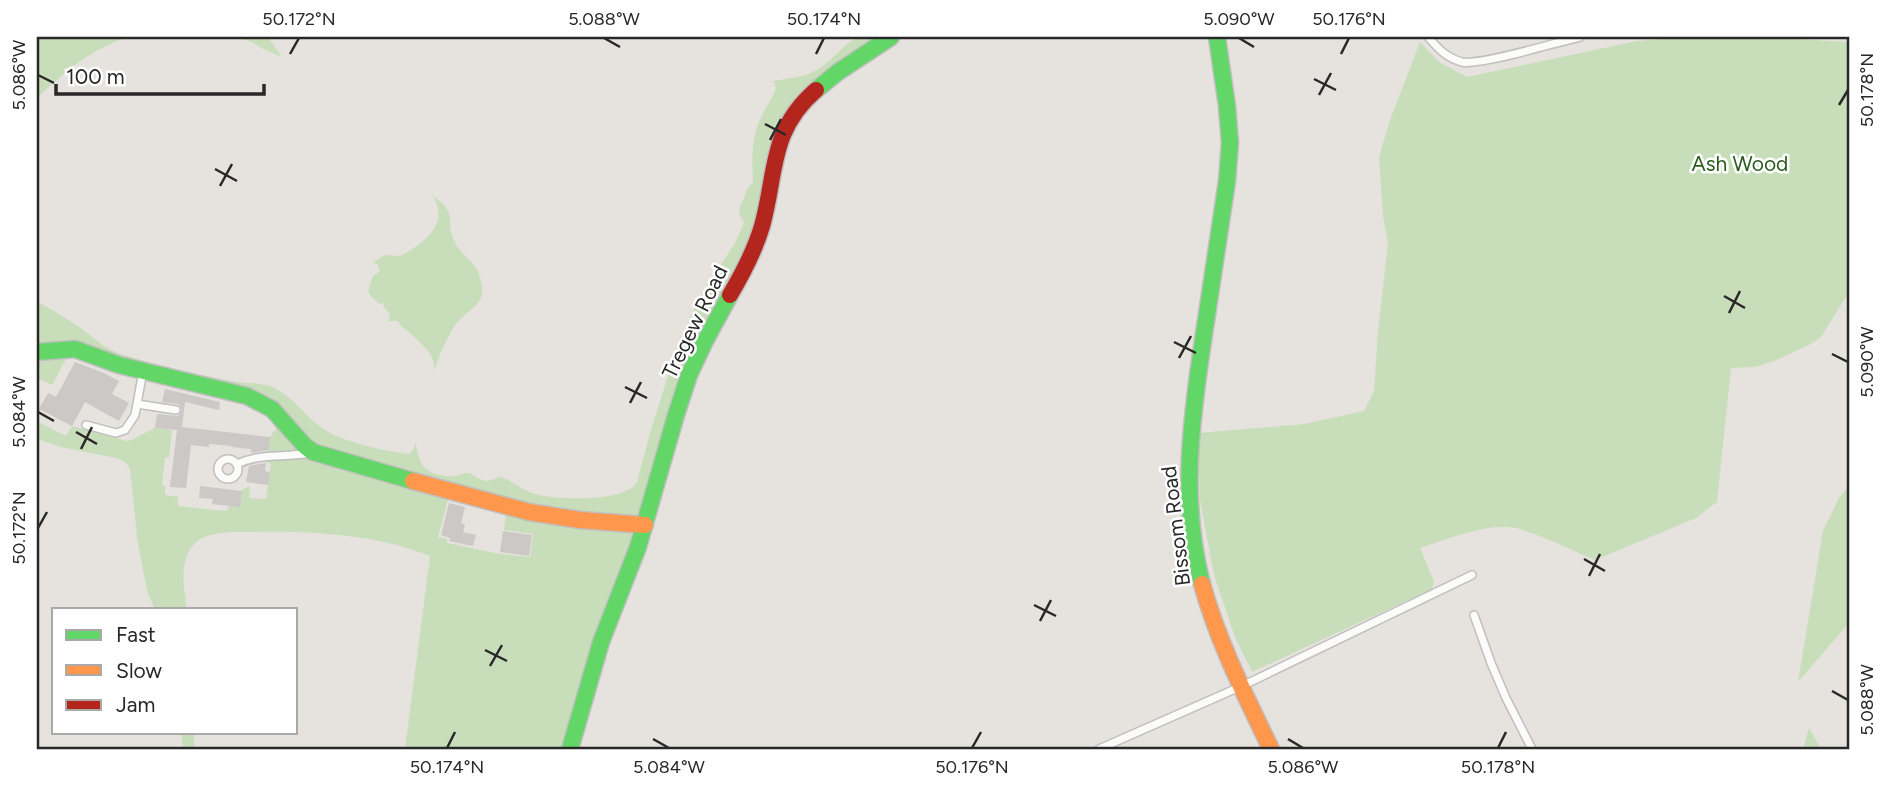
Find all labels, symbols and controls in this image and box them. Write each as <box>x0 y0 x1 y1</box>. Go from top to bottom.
text: 50.172°N <box>262 8 336 30</box>
text: 5.088°W <box>568 8 641 30</box>
text: 50.174°N <box>787 8 861 30</box>
text: 5.090°W <box>1203 8 1275 30</box>
text: 50.176°N <box>1312 8 1386 30</box>
text: 5.086°W <box>8 39 30 110</box>
scale bar <box>56 52 264 96</box>
text: 50.178°N <box>1856 53 1878 127</box>
text: 100 m <box>66 64 125 89</box>
park label: Ash Wood <box>1692 151 1788 176</box>
street label: Tregew Road <box>656 261 733 382</box>
text: 5.090°W <box>1856 326 1878 398</box>
text: 5.084°W <box>8 375 30 448</box>
street label: Bissom Road <box>1156 465 1195 588</box>
text: 50.172°N <box>8 491 30 565</box>
legend <box>52 608 298 734</box>
text: Fast <box>116 622 156 647</box>
text: Slow <box>116 658 162 683</box>
text: 5.088°W <box>1856 663 1878 736</box>
text: Jam <box>116 692 155 717</box>
text: 50.174°N <box>410 756 484 778</box>
text: 5.084°W <box>633 756 706 778</box>
text: 50.176°N <box>935 756 1009 778</box>
text: 5.086°W <box>1268 756 1339 778</box>
text: 50.178°N <box>1461 756 1535 778</box>

